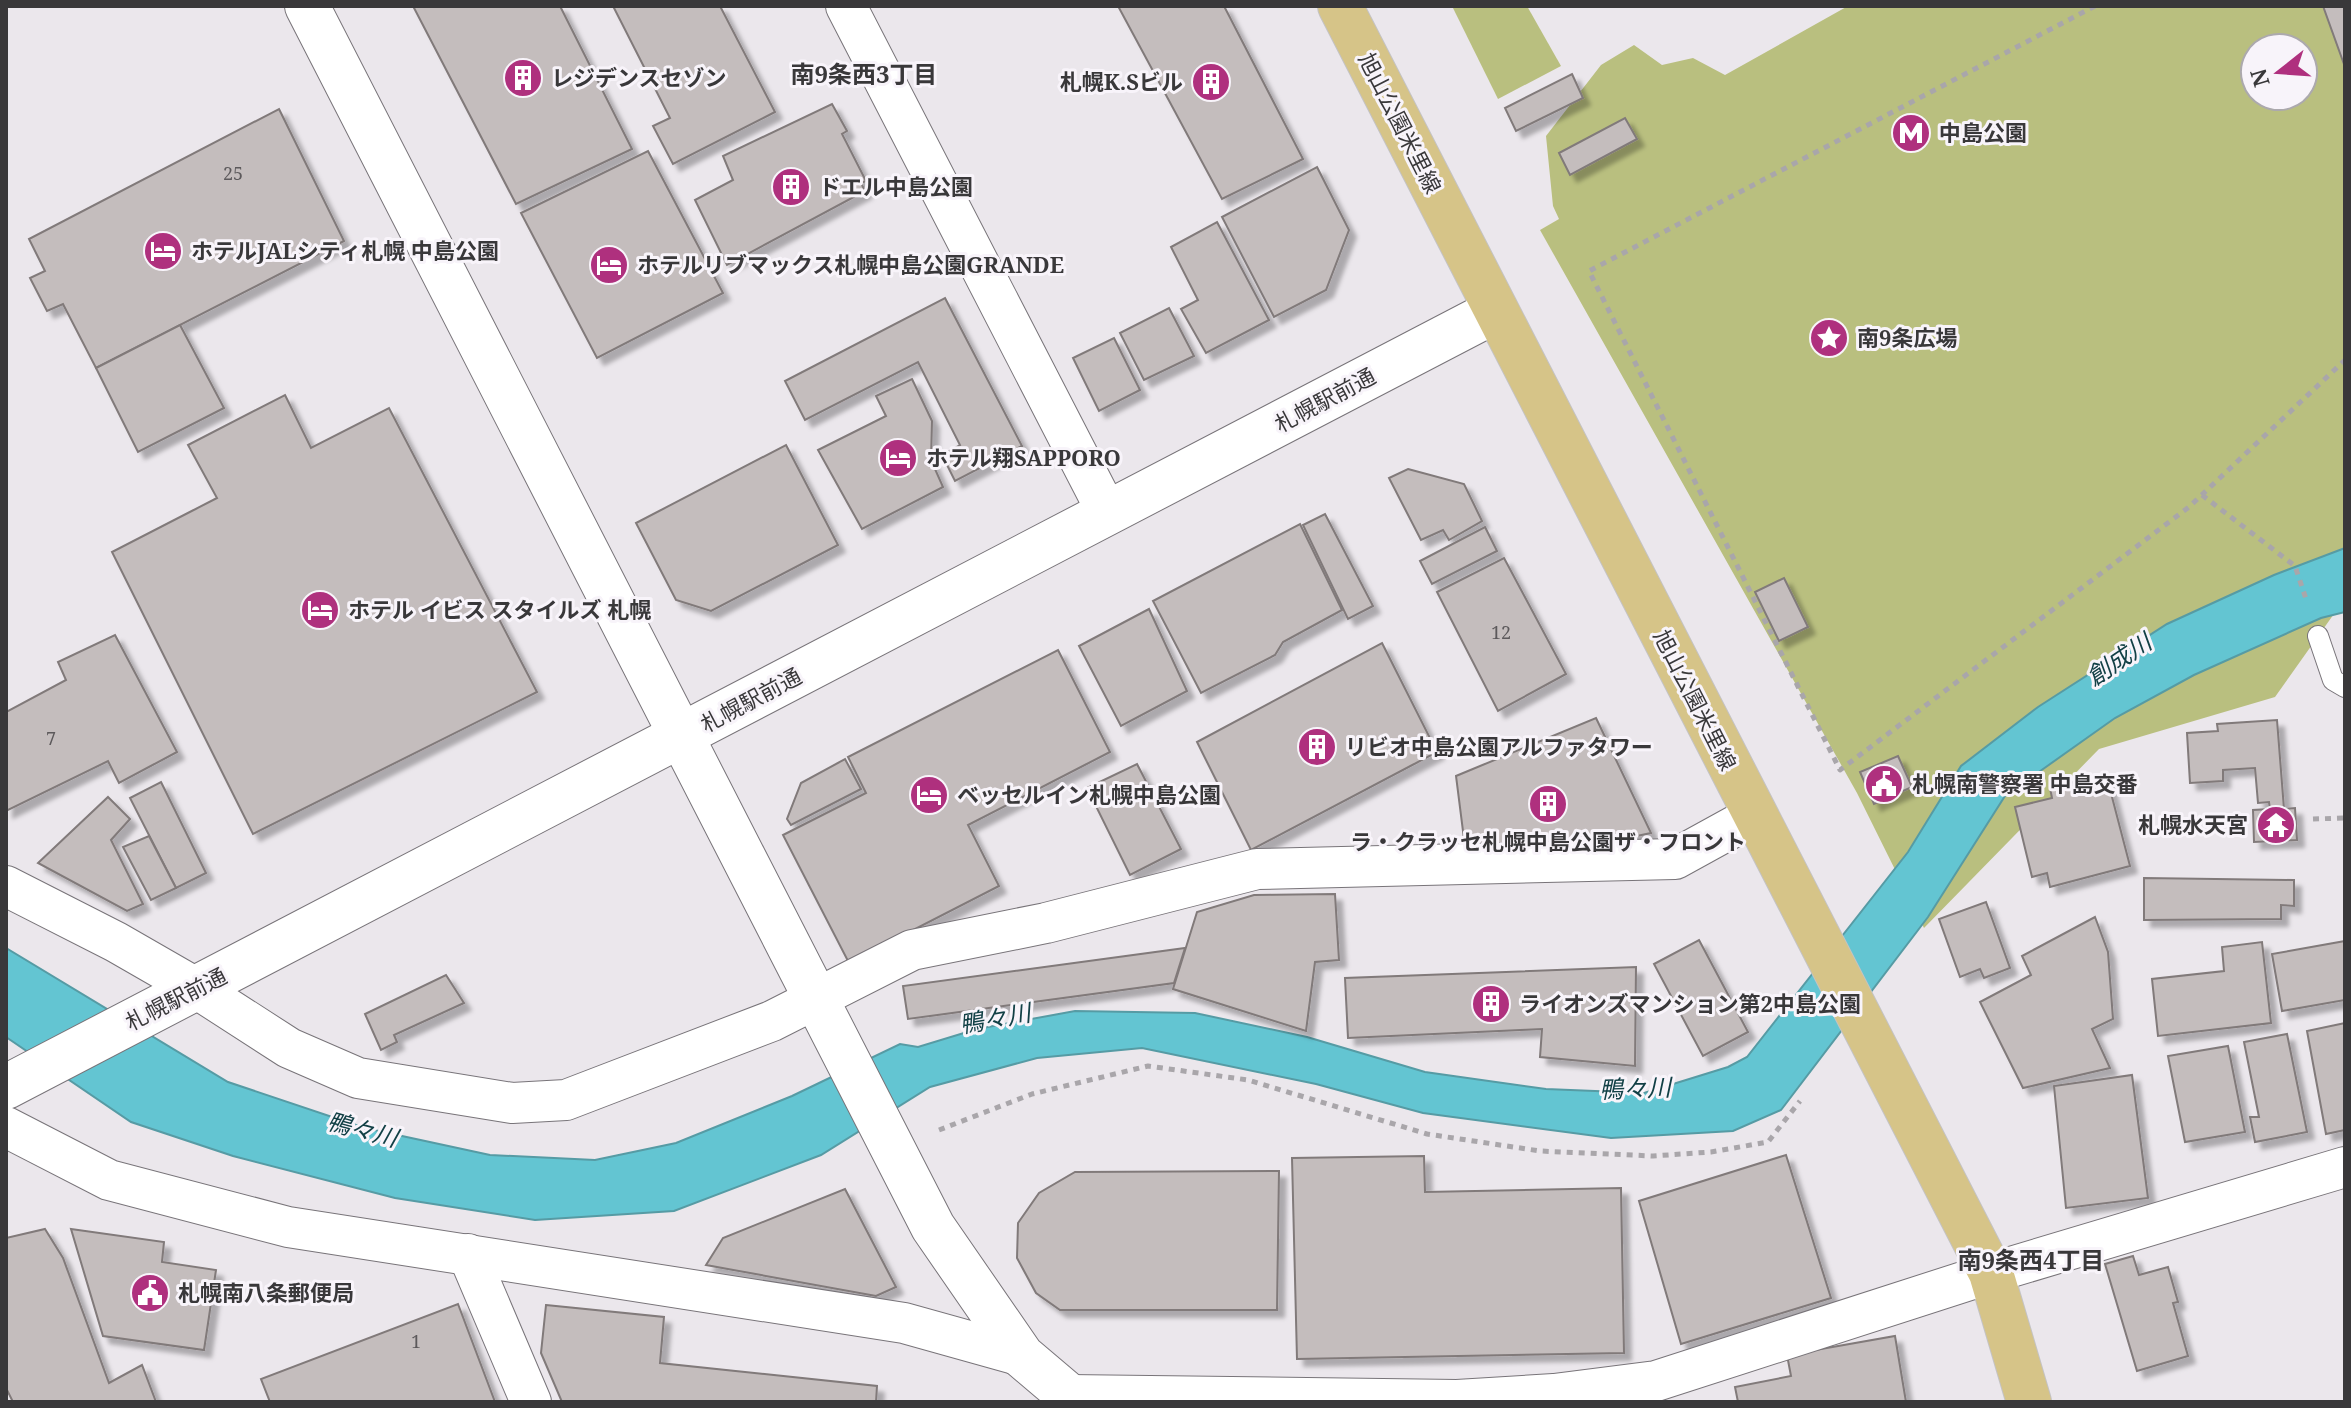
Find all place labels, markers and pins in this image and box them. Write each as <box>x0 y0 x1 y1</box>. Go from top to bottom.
building icon: レジデンスセゾン <box>502 57 544 99</box>
building icon: 札幌K.Sビル <box>1190 61 1232 103</box>
place label: レジデンスセゾン <box>551 62 727 92</box>
place label: 札幌K.Sビル <box>1060 66 1183 96</box>
metro station icon: 中島公園 <box>1890 112 1932 154</box>
place label: 中島公園 <box>1939 117 2027 147</box>
building icon: ドエル中島公園 <box>770 166 812 208</box>
place label: ドエル中島公園 <box>819 171 973 201</box>
hotel icon: ホテルJALシティ札幌 中島公園 <box>142 230 184 272</box>
place label: ホテルJALシティ札幌 中島公園 <box>191 235 499 265</box>
hotel icon: ホテルリブマックス札幌中島公園GRANDE <box>588 244 630 286</box>
place label: ホテルリブマックス札幌中島公園GRANDE <box>637 249 1064 279</box>
place icon: 南9条広場 <box>1808 317 1850 359</box>
place label: 南9条広場 <box>1857 322 1957 352</box>
hotel icon: ホテル翔SAPPORO <box>877 437 919 479</box>
place label: ホテル翔SAPPORO <box>926 442 1121 472</box>
hotel icon: ホテル イビス スタイルズ 札幌 <box>299 589 341 631</box>
place label: ホテル イビス スタイルズ 札幌 <box>348 594 651 624</box>
building icon: リビオ中島公園アルファタワー <box>1296 726 1338 768</box>
place label: リビオ中島公園アルファタワー <box>1345 731 1653 761</box>
public building icon: 札幌南警察署 中島交番 <box>1863 763 1905 805</box>
place label: 札幌南警察署 中島交番 <box>1912 768 2138 798</box>
hotel icon: ベッセルイン札幌中島公園 <box>908 774 950 816</box>
place label: ベッセルイン札幌中島公園 <box>957 779 1221 809</box>
building icon: ラ・クラッセ札幌中島公園ザ・フロント <box>1527 783 1569 825</box>
temple icon: 札幌水天宮 <box>2255 804 2297 846</box>
place label: 札幌水天宮 <box>2138 809 2248 839</box>
place label: ラ・クラッセ札幌中島公園ザ・フロント <box>1350 826 1746 856</box>
building icon: ライオンズマンション第2中島公園 <box>1470 983 1512 1025</box>
place label: ライオンズマンション第2中島公園 <box>1519 988 1861 1018</box>
public building icon: 札幌南八条郵便局 <box>129 1272 171 1314</box>
place label: 札幌南八条郵便局 <box>178 1277 354 1307</box>

